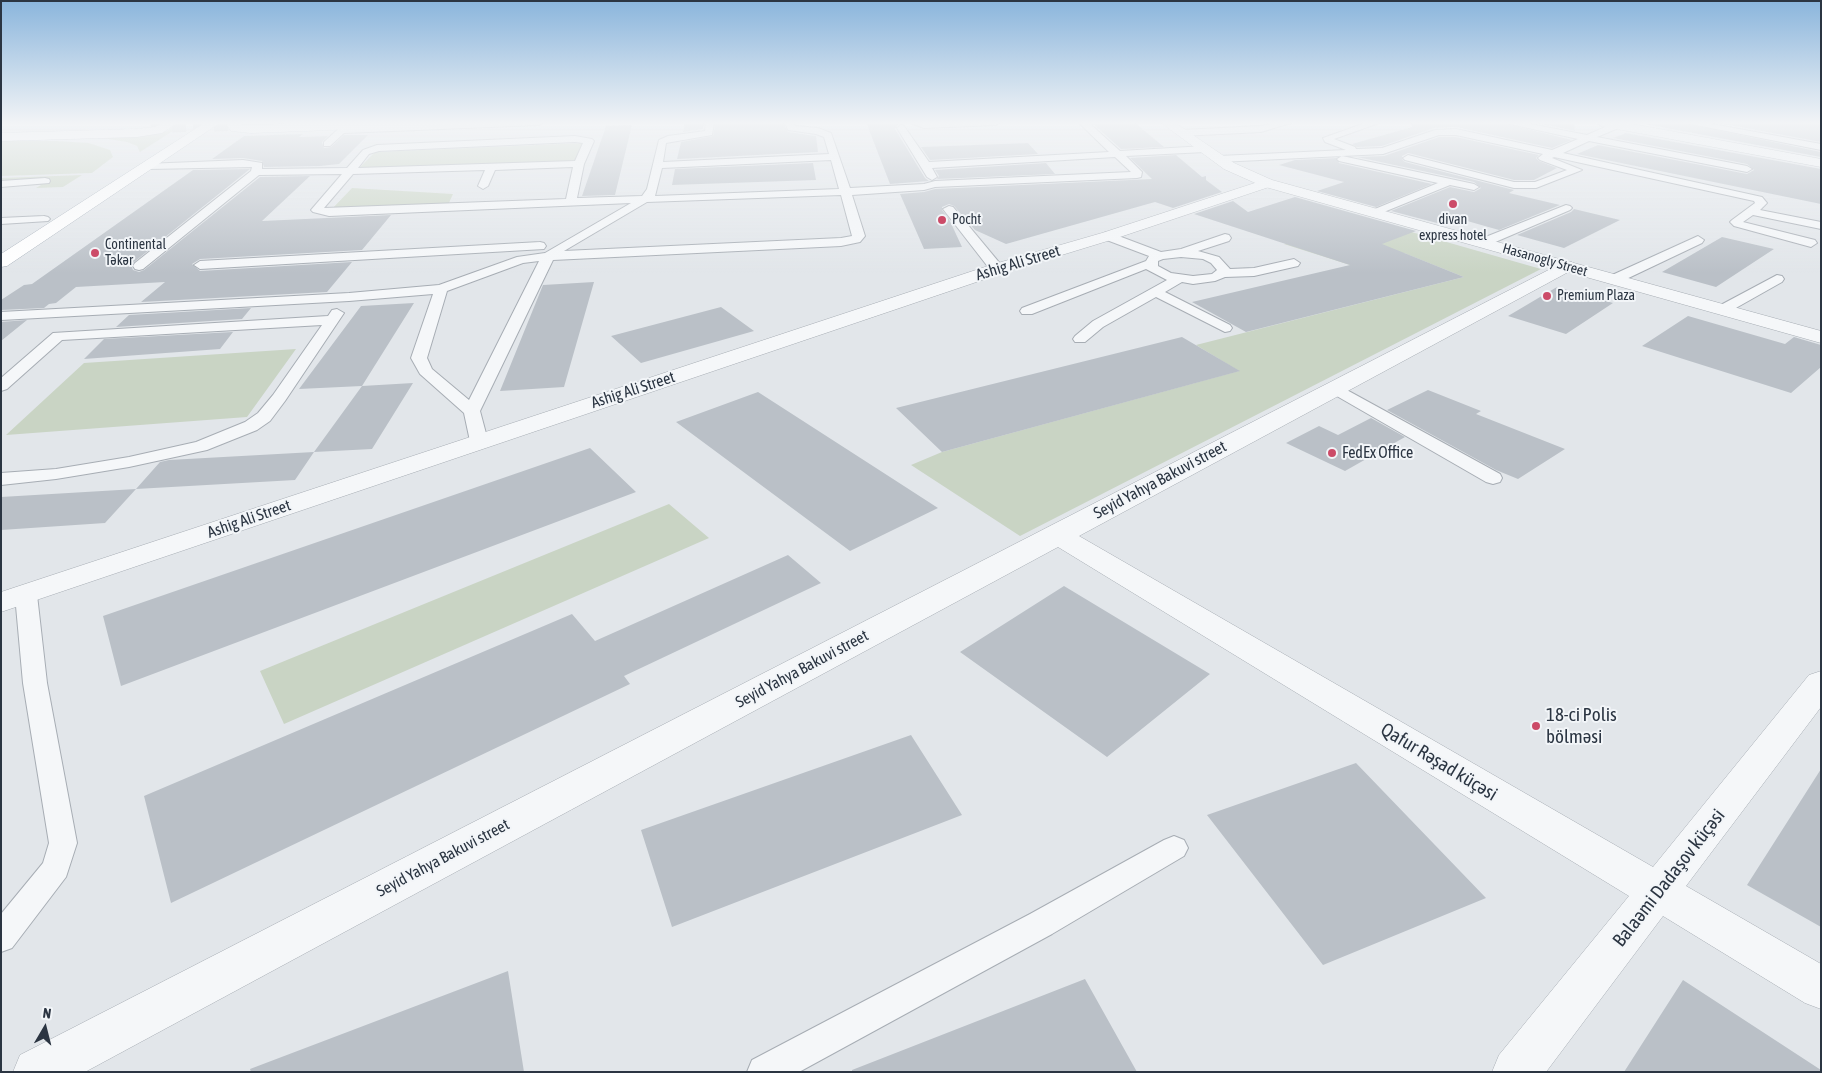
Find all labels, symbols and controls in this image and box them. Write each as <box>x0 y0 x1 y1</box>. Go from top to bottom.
marker: divan express hotel <box>1447 198 1459 210</box>
place label: Pocht <box>952 212 981 228</box>
place label: divan express hotel <box>1419 212 1487 244</box>
marker: Pocht <box>936 214 948 226</box>
place label: Continental Təkər <box>105 237 166 270</box>
street label: Hasanogly Street <box>1501 240 1589 280</box>
street label: Ashig Ali Street <box>974 241 1062 285</box>
marker: Continental Təkər <box>89 247 101 259</box>
place label: Premium Plaza <box>1557 288 1635 304</box>
marker: Premium Plaza <box>1541 290 1553 302</box>
street label: Ashig Ali Street <box>589 367 677 413</box>
street label: Seyid Yahya Bakuvi street <box>1090 437 1230 523</box>
place label: FedEx Office <box>1342 443 1413 463</box>
marker: FedEx Office <box>1326 447 1338 459</box>
street label: Ashig Ali Street <box>205 496 293 542</box>
street label: Seyid Yahya Bakuvi street <box>732 626 872 712</box>
place label: 18-ci Polis bölməsi <box>1546 704 1617 748</box>
street label: Qafur Rəşad küçəsi <box>1377 718 1501 806</box>
marker: 18-ci Polis bölməsi <box>1530 720 1542 732</box>
street label: Balaəmi Dadaşov küçəsi <box>1608 805 1730 951</box>
street label: Seyid Yahya Bakuvi street <box>373 815 513 901</box>
north arrow <box>20 1003 70 1053</box>
text: N <box>42 1005 52 1022</box>

